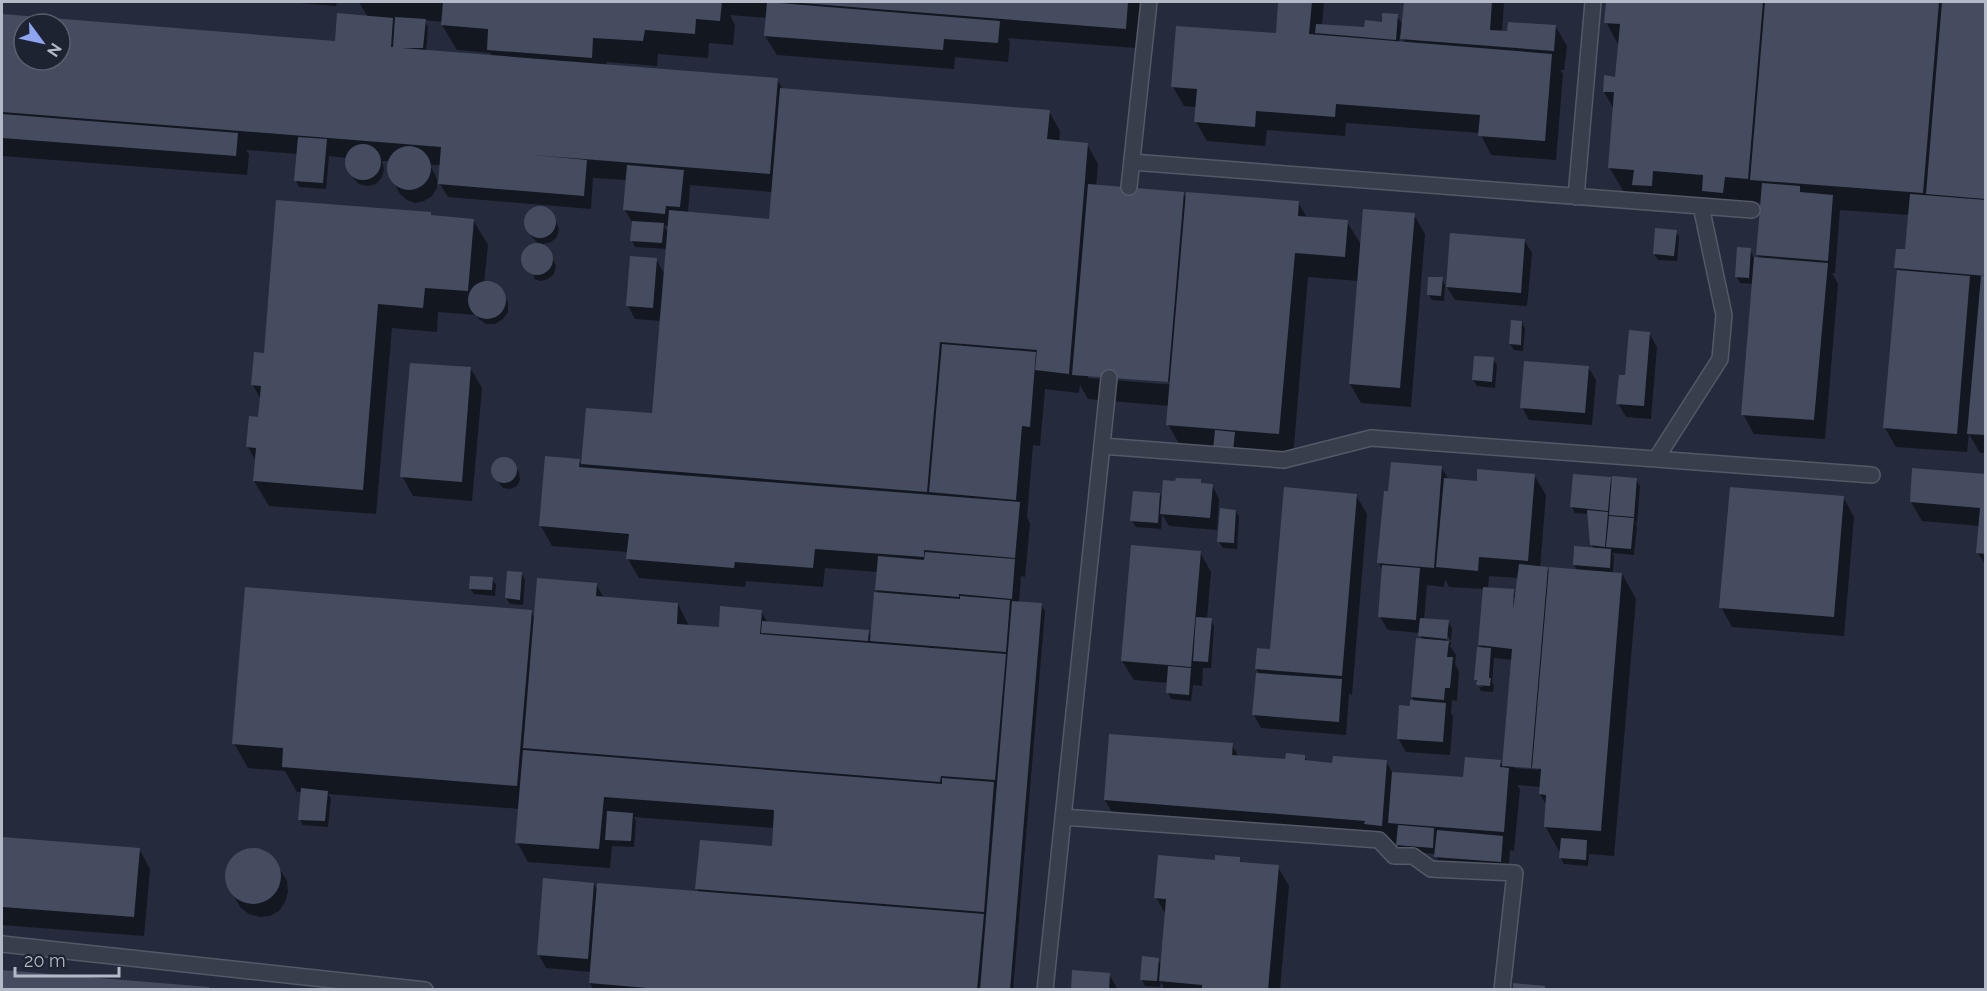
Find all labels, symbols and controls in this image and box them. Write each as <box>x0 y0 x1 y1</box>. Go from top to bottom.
north arrow <box>12 12 72 72</box>
text: N <box>43 40 65 60</box>
scale bar <box>15 940 118 978</box>
text: 20 m <box>24 950 66 971</box>

